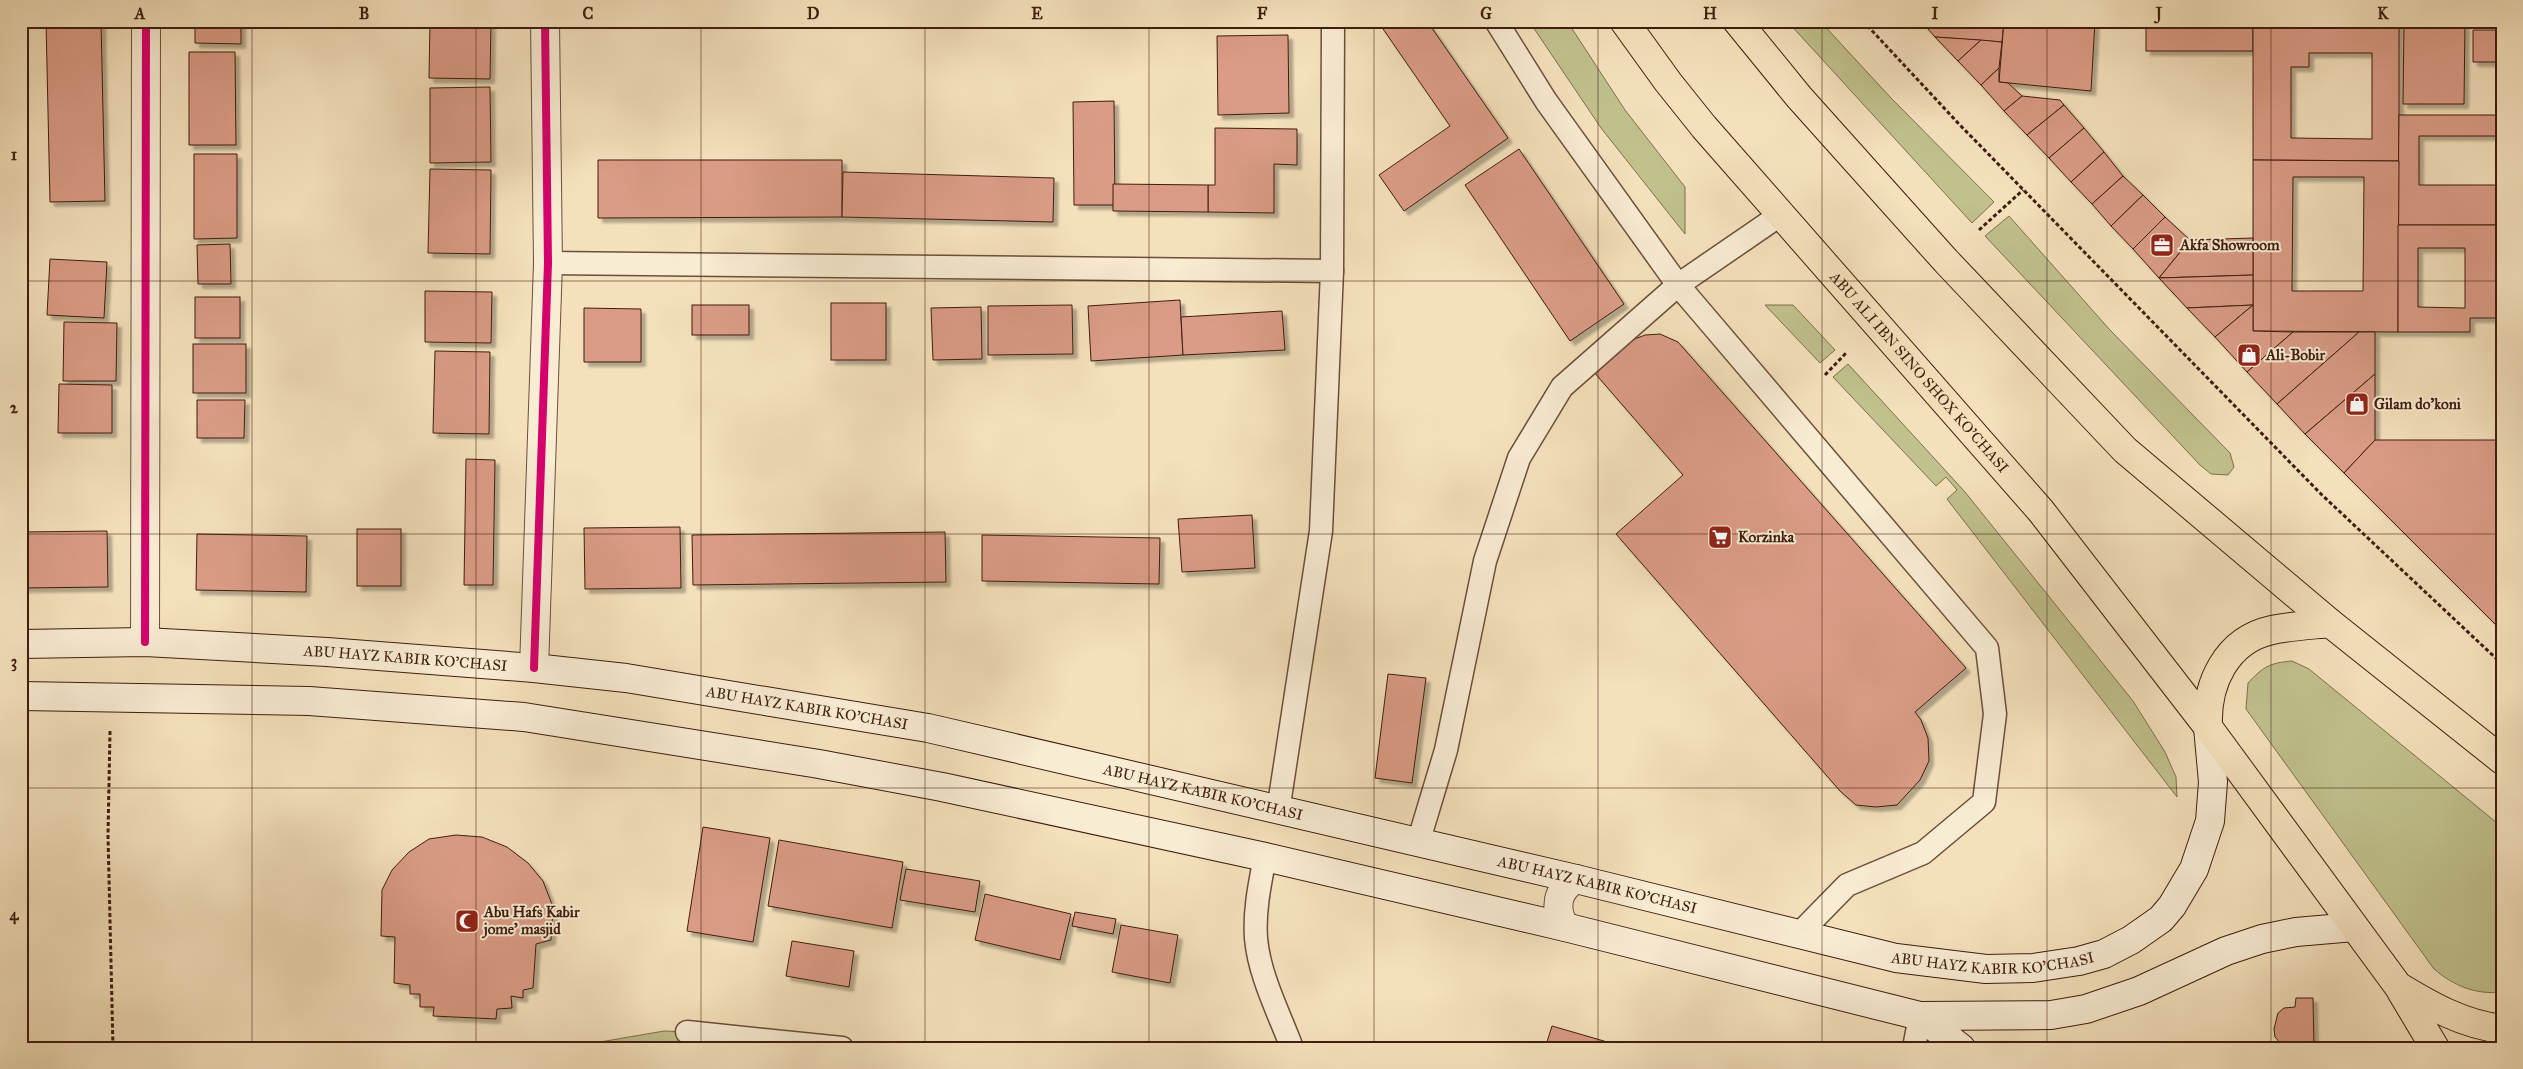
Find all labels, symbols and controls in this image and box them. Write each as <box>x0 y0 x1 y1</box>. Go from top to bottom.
text: A <box>134 4 146 23</box>
text: B <box>359 4 369 23</box>
text: C <box>583 4 594 23</box>
text: D <box>807 4 820 23</box>
text: E <box>1031 4 1043 23</box>
text: F <box>1257 4 1268 23</box>
text: G <box>1480 4 1492 23</box>
text: H <box>1703 4 1717 23</box>
text: I <box>1932 4 1939 23</box>
text: J <box>2154 4 2163 24</box>
text: K <box>2377 4 2389 23</box>
text: 1 <box>11 145 18 164</box>
office icon: Akfa Showroom <box>2149 232 2175 258</box>
place label: Akfa Showroom <box>2179 236 2280 254</box>
street label: ABU ALI IBN SINO SHOX KO'CHASI <box>1825 267 2012 476</box>
shop icon: Ali-Bobir <box>2236 342 2262 368</box>
place label: Ali-Bobir <box>2265 346 2325 364</box>
shop icon: Gilam do'koni <box>2344 391 2370 417</box>
place label: Gilam do'koni <box>2374 395 2462 413</box>
text: 2 <box>10 398 19 417</box>
supermarket icon: Korzinka <box>1707 524 1733 550</box>
place label: Korzinka <box>1738 528 1795 546</box>
street label: ABU HAYZ KABIR KO'CHASI <box>302 642 508 675</box>
text: 3 <box>11 652 17 672</box>
street label: ABU HAYZ KABIR KO'CHASI <box>704 682 909 734</box>
street label: ABU HAYZ KABIR KO'CHASI <box>1101 760 1305 824</box>
street label: ABU HAYZ KABIR KO'CHASI <box>1495 852 1699 918</box>
place label: Abu Hafs Kabir jome' masjid <box>481 903 580 939</box>
text: 4 <box>10 905 20 925</box>
mosque icon: Abu Hafs Kabir jome' masjid <box>454 908 480 934</box>
street label: ABU HAYZ KABIR KO'CHASI <box>1889 948 2096 978</box>

